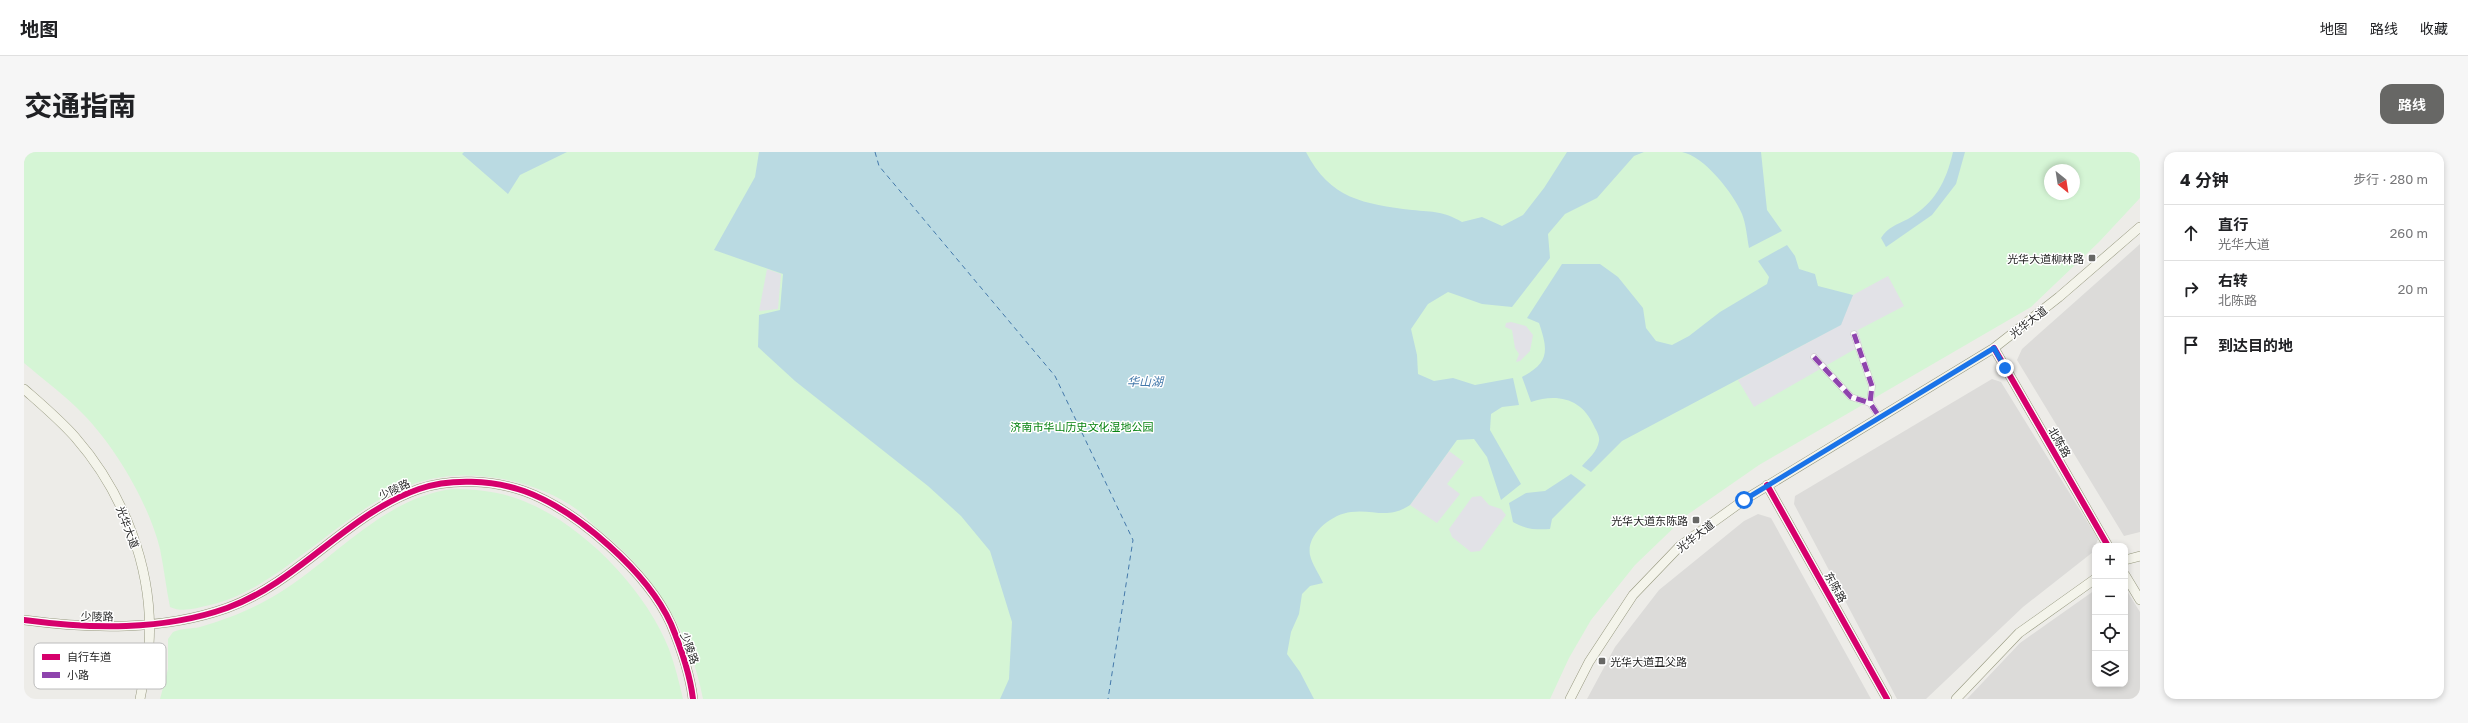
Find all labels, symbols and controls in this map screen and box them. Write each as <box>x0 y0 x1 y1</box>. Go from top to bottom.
text: 地图 <box>20 17 58 40</box>
text: 地图 <box>2320 20 2348 37</box>
text: 路线 <box>2370 20 2398 37</box>
text: 收藏 <box>2420 20 2448 37</box>
button: 路线 <box>2380 84 2444 124</box>
text: 交通指南 <box>24 89 136 122</box>
north arrow <box>2044 164 2080 200</box>
text: 4 分钟 <box>2180 169 2229 190</box>
text: 步行 · 280 m <box>2353 171 2428 187</box>
text: 直行 <box>2218 215 2248 233</box>
icon: ahead <box>2180 222 2202 244</box>
text: 260 m <box>2390 225 2428 241</box>
text: 光华大道 <box>2218 236 2270 252</box>
place label: 光华大道柳林路 <box>2007 252 2084 265</box>
marker: 光华大道柳林路 <box>2087 253 2097 263</box>
text: 右转 <box>2218 271 2248 289</box>
icon: right <box>2180 278 2202 300</box>
text: 20 m <box>2398 281 2428 297</box>
text: 北陈路 <box>2218 292 2257 308</box>
street label: 光华大道 <box>2007 303 2049 341</box>
icon: arrive <box>2180 334 2202 356</box>
text: 到达目的地 <box>2218 336 2293 354</box>
route end <box>1996 359 2014 377</box>
water label: 华山湖 <box>1127 374 1165 389</box>
park label: 济南市华山历史文化湿地公园 <box>1011 420 1154 433</box>
street label: 北陈路 <box>2046 424 2074 460</box>
street label: 少陵路 <box>376 476 412 502</box>
route start <box>1735 491 1753 509</box>
street label: 光华大道 <box>114 504 142 550</box>
place label: 光华大道东陈路 <box>1611 514 1688 527</box>
marker: 光华大道东陈路 <box>1691 515 1701 525</box>
street label: 光华大道 <box>1674 517 1716 555</box>
map controls <box>2092 543 2128 687</box>
button: + <box>2092 543 2128 579</box>
street label: 东陈路 <box>1822 569 1850 605</box>
button: − <box>2092 579 2128 615</box>
street label: 少陵路 <box>80 609 114 623</box>
button: locate <box>2092 615 2128 651</box>
street label: 少陵路 <box>678 630 702 666</box>
legend <box>34 643 166 689</box>
text: 自行车道 <box>67 650 111 663</box>
button: layers <box>2092 651 2128 687</box>
place label: 光华大道丑父路 <box>1610 655 1687 668</box>
marker: 光华大道丑父路 <box>1597 656 1607 666</box>
text: 小路 <box>67 668 89 681</box>

